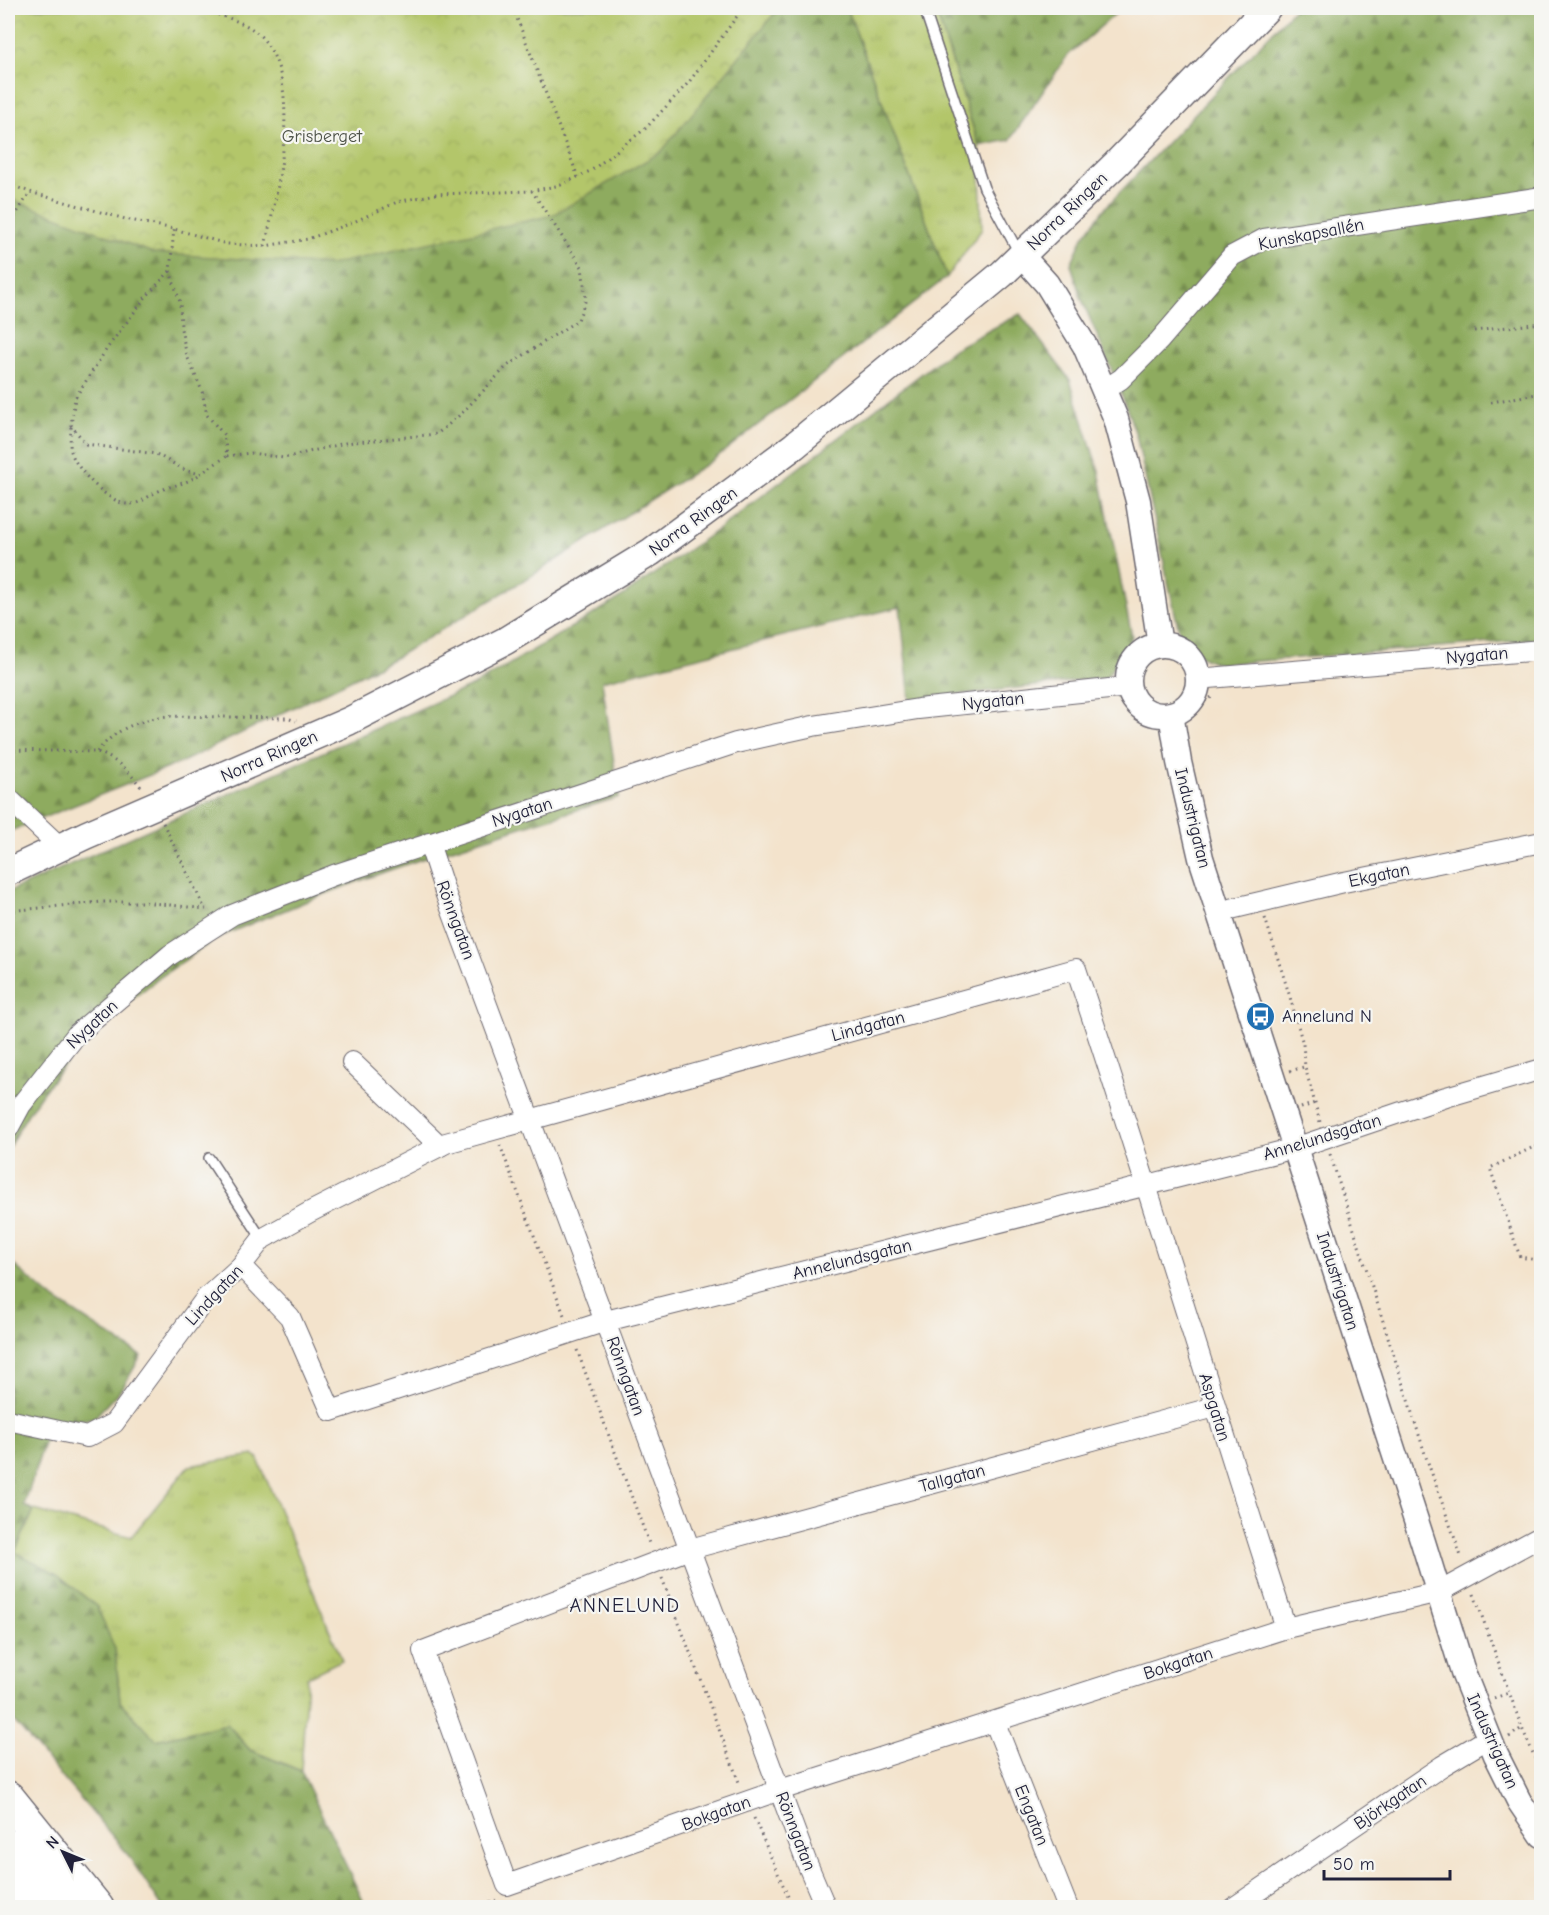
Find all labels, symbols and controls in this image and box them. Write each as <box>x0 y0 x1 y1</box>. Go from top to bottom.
park label: Grisberget <box>282 126 363 147</box>
street label: Norra Ringen <box>1023 168 1112 255</box>
street label: Kunskapsallén <box>1256 214 1366 255</box>
street label: Norra Ringen <box>645 482 741 560</box>
street label: Nygatan <box>1445 642 1509 669</box>
street label: Nygatan <box>961 688 1025 715</box>
street label: Norra Ringen <box>217 726 321 787</box>
street label: Industrigatan <box>1170 766 1215 870</box>
street label: Nygatan <box>489 793 555 832</box>
street label: Ekgatan <box>1347 859 1412 892</box>
street label: Rönngatan <box>432 878 480 963</box>
street label: Nygatan <box>62 995 122 1053</box>
bus stop icon: Annelund N <box>1245 1000 1277 1032</box>
place label: Annelund N <box>1282 1006 1372 1027</box>
street label: Lindgatan <box>829 1007 907 1046</box>
street label: Annelundsgatan <box>1261 1110 1384 1165</box>
street label: Industrigatan <box>1312 1229 1363 1333</box>
street label: Annelundsgatan <box>790 1235 914 1284</box>
street label: Lindgatan <box>181 1261 248 1330</box>
street label: Rönngatan <box>602 1334 650 1419</box>
street label: Aspgatan <box>1194 1371 1235 1444</box>
street label: Tallgatan <box>917 1460 987 1497</box>
district label: ANNELUND <box>570 1594 680 1617</box>
street label: Bokgatan <box>1141 1642 1216 1685</box>
street label: Industrigatan <box>1462 1690 1523 1792</box>
street label: Björkgatan <box>1350 1770 1431 1834</box>
street label: Engatan <box>1010 1782 1053 1849</box>
street label: Rönngatan <box>771 1789 820 1874</box>
street label: Bokgatan <box>679 1791 753 1836</box>
north arrow <box>33 1822 93 1882</box>
text: N <box>43 1832 63 1852</box>
scale bar <box>1324 1843 1450 1881</box>
text: 50 m <box>1333 1854 1375 1875</box>

